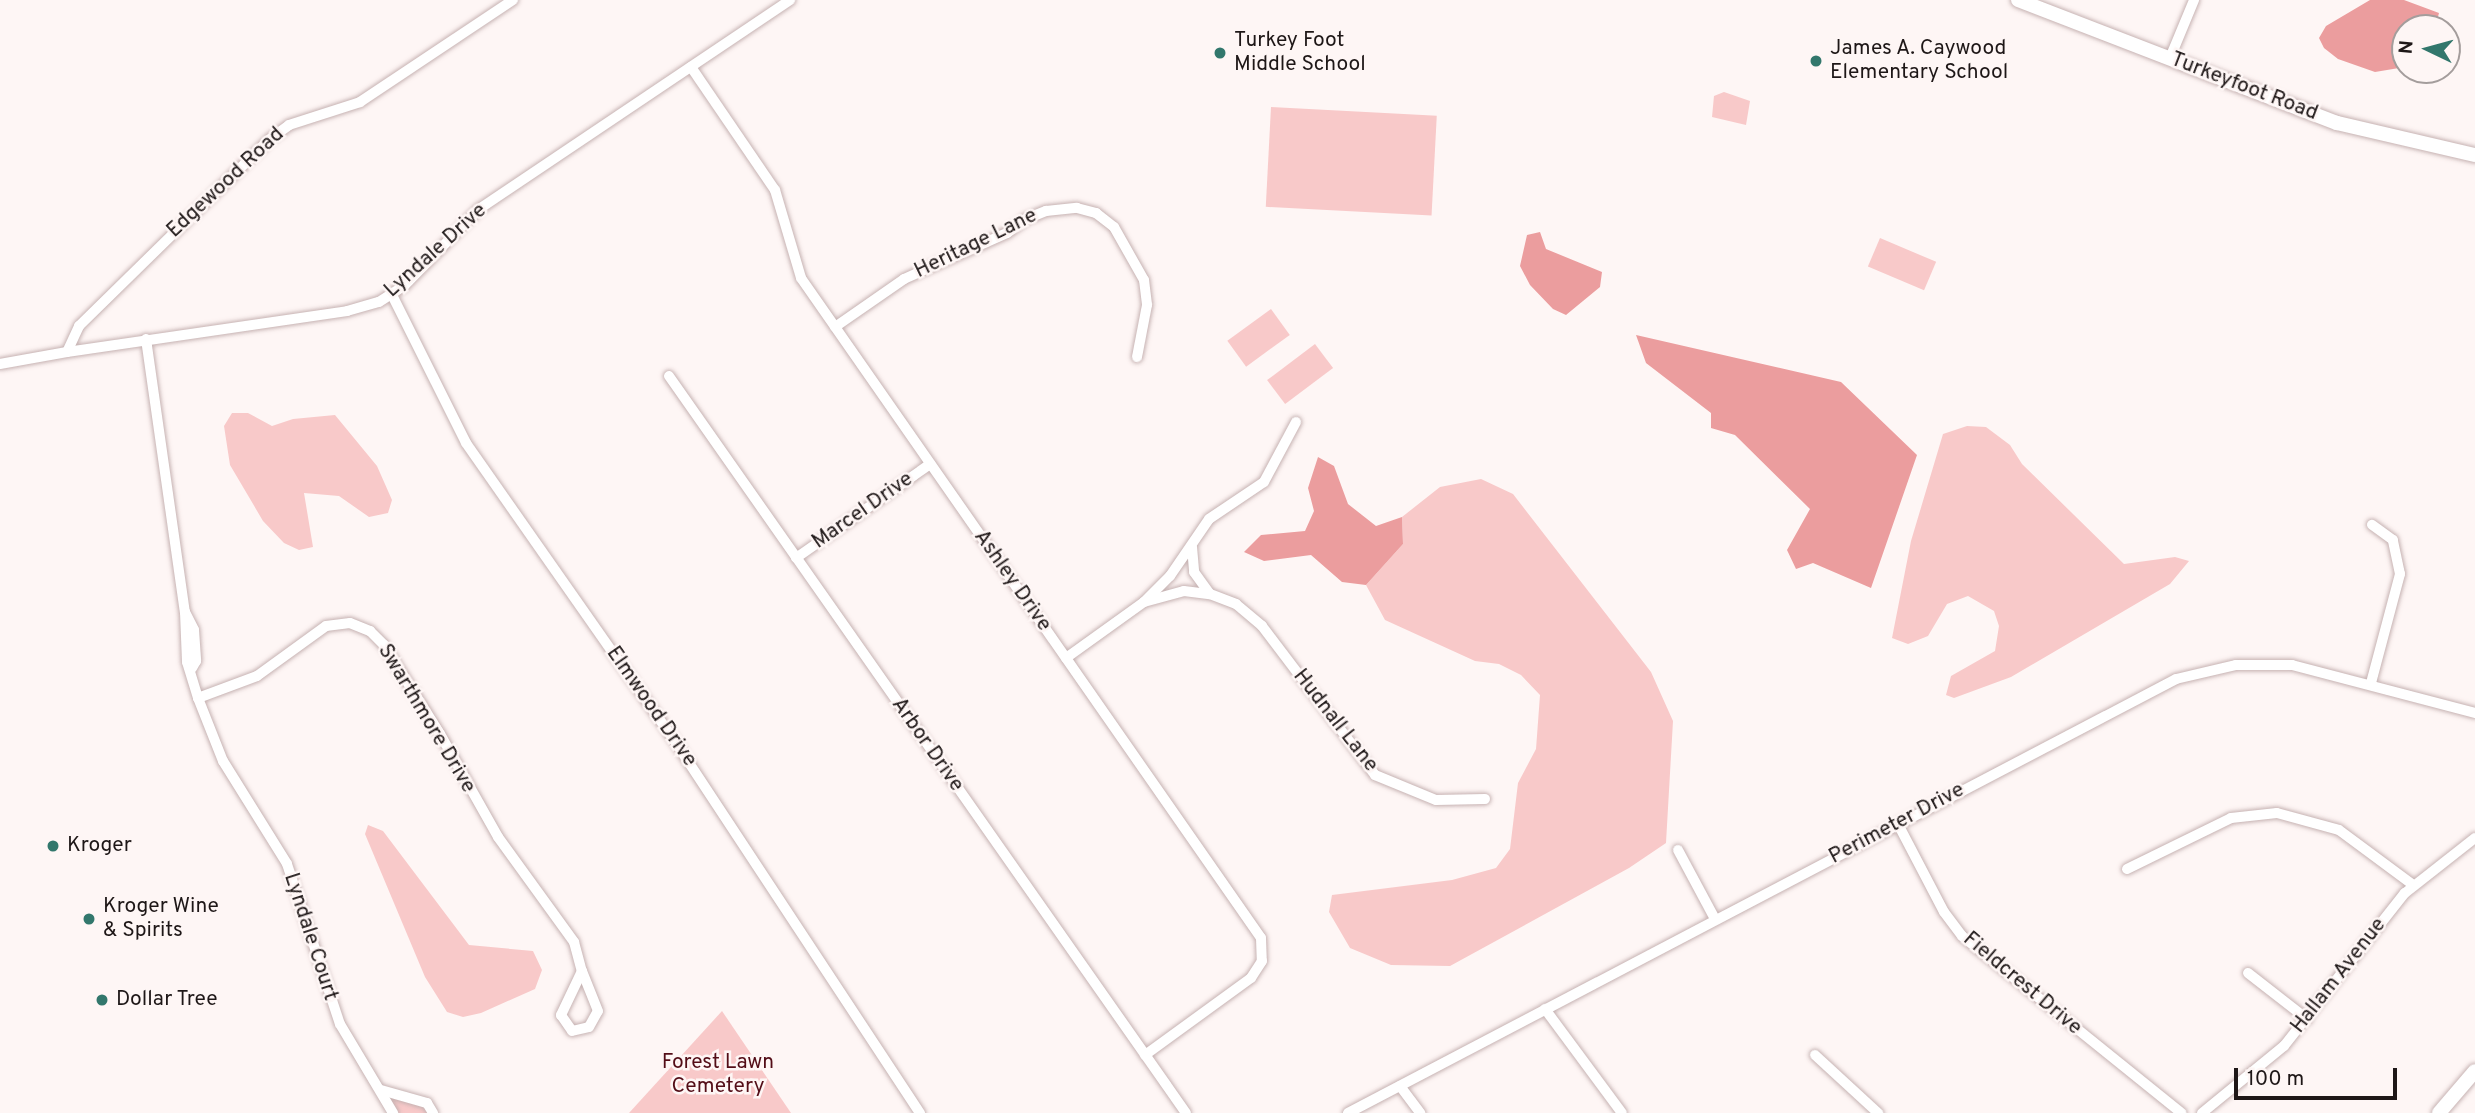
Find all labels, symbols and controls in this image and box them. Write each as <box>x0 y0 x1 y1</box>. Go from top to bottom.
north arrow <box>2391 14 2461 84</box>
place label: Turkey Foot Middle School <box>1234 28 1366 78</box>
place label: James A. Caywood Elementary School <box>1830 36 2008 86</box>
text: N <box>2395 39 2420 55</box>
marker: Turkey Foot Middle School <box>1212 45 1228 61</box>
street label: Turkeyfoot Road <box>2167 47 2321 127</box>
marker: James A. Caywood Elementary School <box>1808 53 1824 69</box>
street label: Edgewood Road <box>162 122 290 244</box>
street label: Lyndale Drive <box>380 199 492 303</box>
street label: Heritage Lane <box>911 203 1041 285</box>
street label: Marcel Drive <box>808 467 918 555</box>
street label: Ashley Drive <box>968 525 1056 637</box>
street label: Swarthmore Drive <box>372 640 480 798</box>
street label: Elmwood Drive <box>600 642 702 772</box>
street label: Hudnall Lane <box>1287 665 1383 777</box>
street label: Arbor Drive <box>885 693 969 797</box>
street label: Perimeter Drive <box>1825 778 1969 870</box>
place label: Kroger <box>67 833 132 859</box>
marker: Kroger <box>45 838 61 854</box>
street label: Lyndale Court <box>278 870 342 1004</box>
place label: Kroger Wine & Spirits <box>103 894 219 944</box>
marker: Kroger Wine & Spirits <box>81 911 97 927</box>
street label: Hallam Avenue <box>2286 913 2392 1039</box>
street label: Fieldcrest Drive <box>1957 927 2087 1041</box>
place label: Dollar Tree <box>116 987 218 1013</box>
marker: Dollar Tree <box>94 992 110 1008</box>
park label: Forest Lawn Cemetery <box>662 1050 774 1100</box>
scale bar <box>2237 1054 2400 1098</box>
text: 100 m <box>2247 1066 2304 1093</box>

